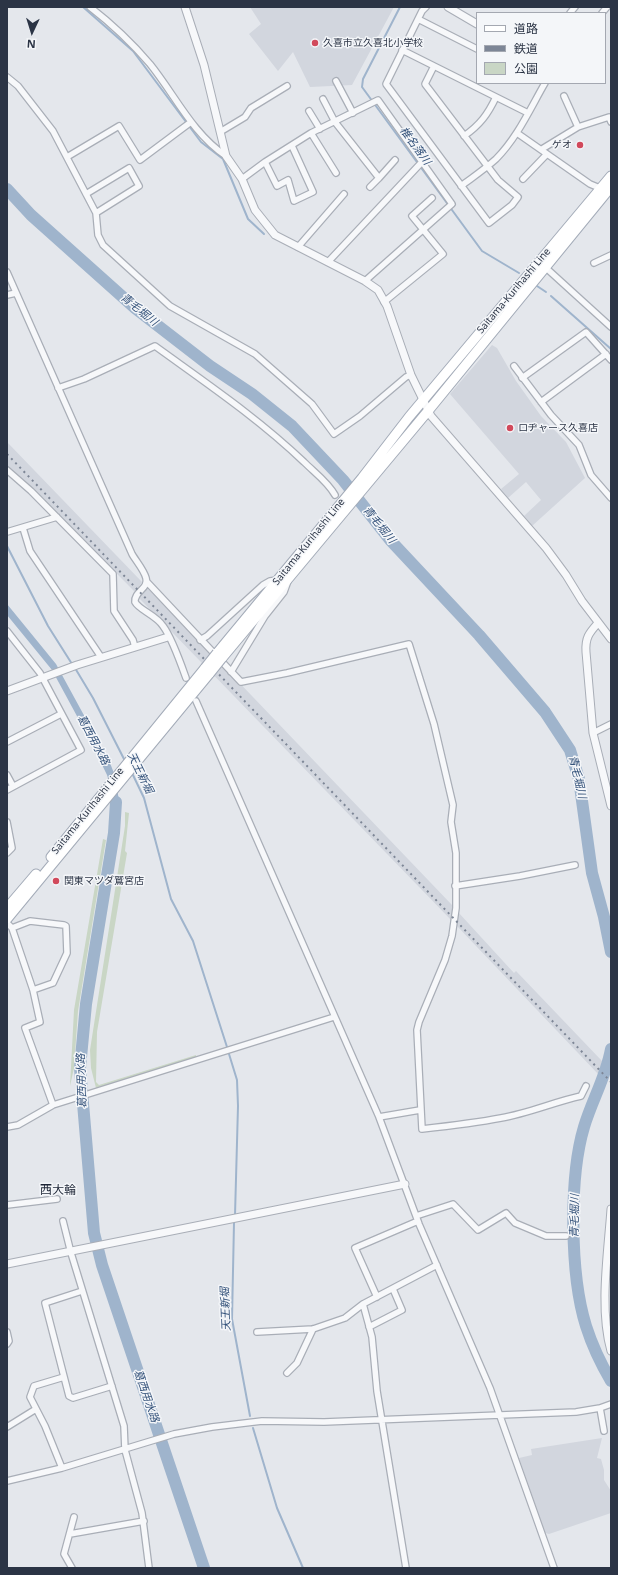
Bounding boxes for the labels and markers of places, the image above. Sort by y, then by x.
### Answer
place label: 久喜市立久喜北小学校 [323,37,423,49]
marker: 久喜市立久喜北小学校 [310,38,320,48]
place label: ゲオ [552,139,572,151]
marker: ゲオ [575,140,585,150]
place label: ロヂャース久喜店 [518,422,598,434]
marker: ロヂャース久喜店 [505,423,515,433]
place label: 関東マツダ鷲宮店 [64,875,144,887]
marker: 関東マツダ鷲宮店 [51,876,61,886]

